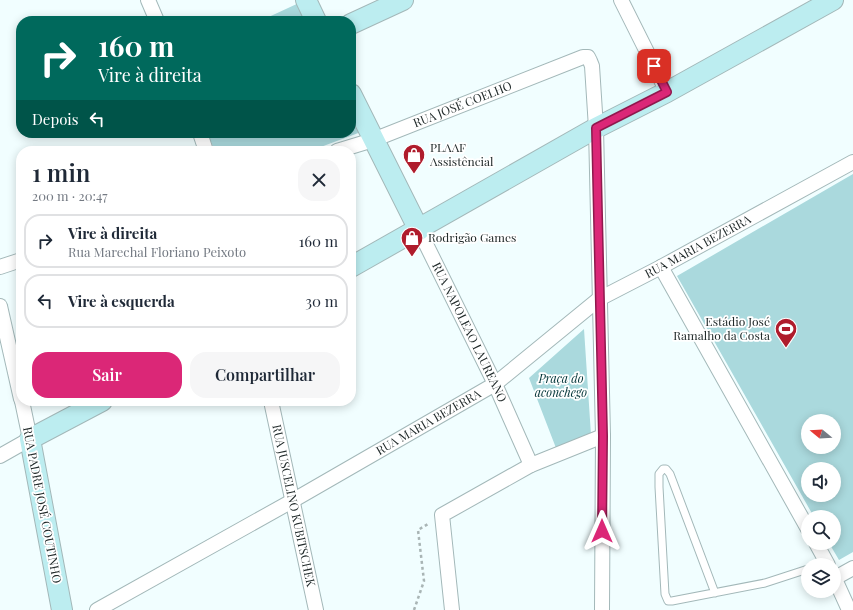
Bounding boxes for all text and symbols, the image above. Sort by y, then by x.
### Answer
text: 160 m [98,27,174,64]
icon: right [32,32,84,84]
pin [637,49,671,83]
icon: arrive [643,55,665,77]
text: Vire à direita [98,63,202,87]
street label: RUA JOSÉ COELHO [410,77,514,130]
icon: left [86,108,108,130]
text: Depois [32,109,78,129]
place label: PLAAF Assistêncial [429,139,494,169]
shop icon: PLAAF Assistêncial [401,142,427,175]
text: 1 min [32,156,90,188]
button: close [298,159,340,201]
text: 200 m · 20:47 [32,187,108,204]
street label: RUA MARIA BEZERRA [642,210,754,281]
text: Vire à direita [68,223,157,243]
shop icon: Rodrigão Games [399,225,425,258]
place label: Rodrigão Games [428,229,516,245]
icon: right [34,230,56,252]
text: 160 m [299,231,338,251]
text: Rua Marechal Floriano Peixoto [68,243,246,260]
street label: RUA NAPOLEAO LAUREANO [429,259,511,405]
icon: left [34,290,56,312]
text: Vire à esquerda [68,291,175,311]
text: 30 m [305,291,338,311]
place label: Estádio José Ramalho da Costa [673,313,770,343]
sports icon: Estádio José Ramalho da Costa [773,316,799,349]
button: Sair [32,352,182,398]
button: Compartilhar [190,352,340,398]
park label: Praça do aconchego [535,370,587,400]
street label: RUA MARIA BEZERRA [373,385,484,458]
north arrow [801,414,841,454]
map controls [801,414,841,598]
street label: RUA JUSCELINO KUBITSCHEK [269,423,320,588]
street label: RUA PADRE JOSÉ COUTINHO [20,425,66,585]
button: sound [801,462,841,502]
position arrow [581,510,623,552]
button: search [801,510,841,550]
button: layers [801,558,841,598]

